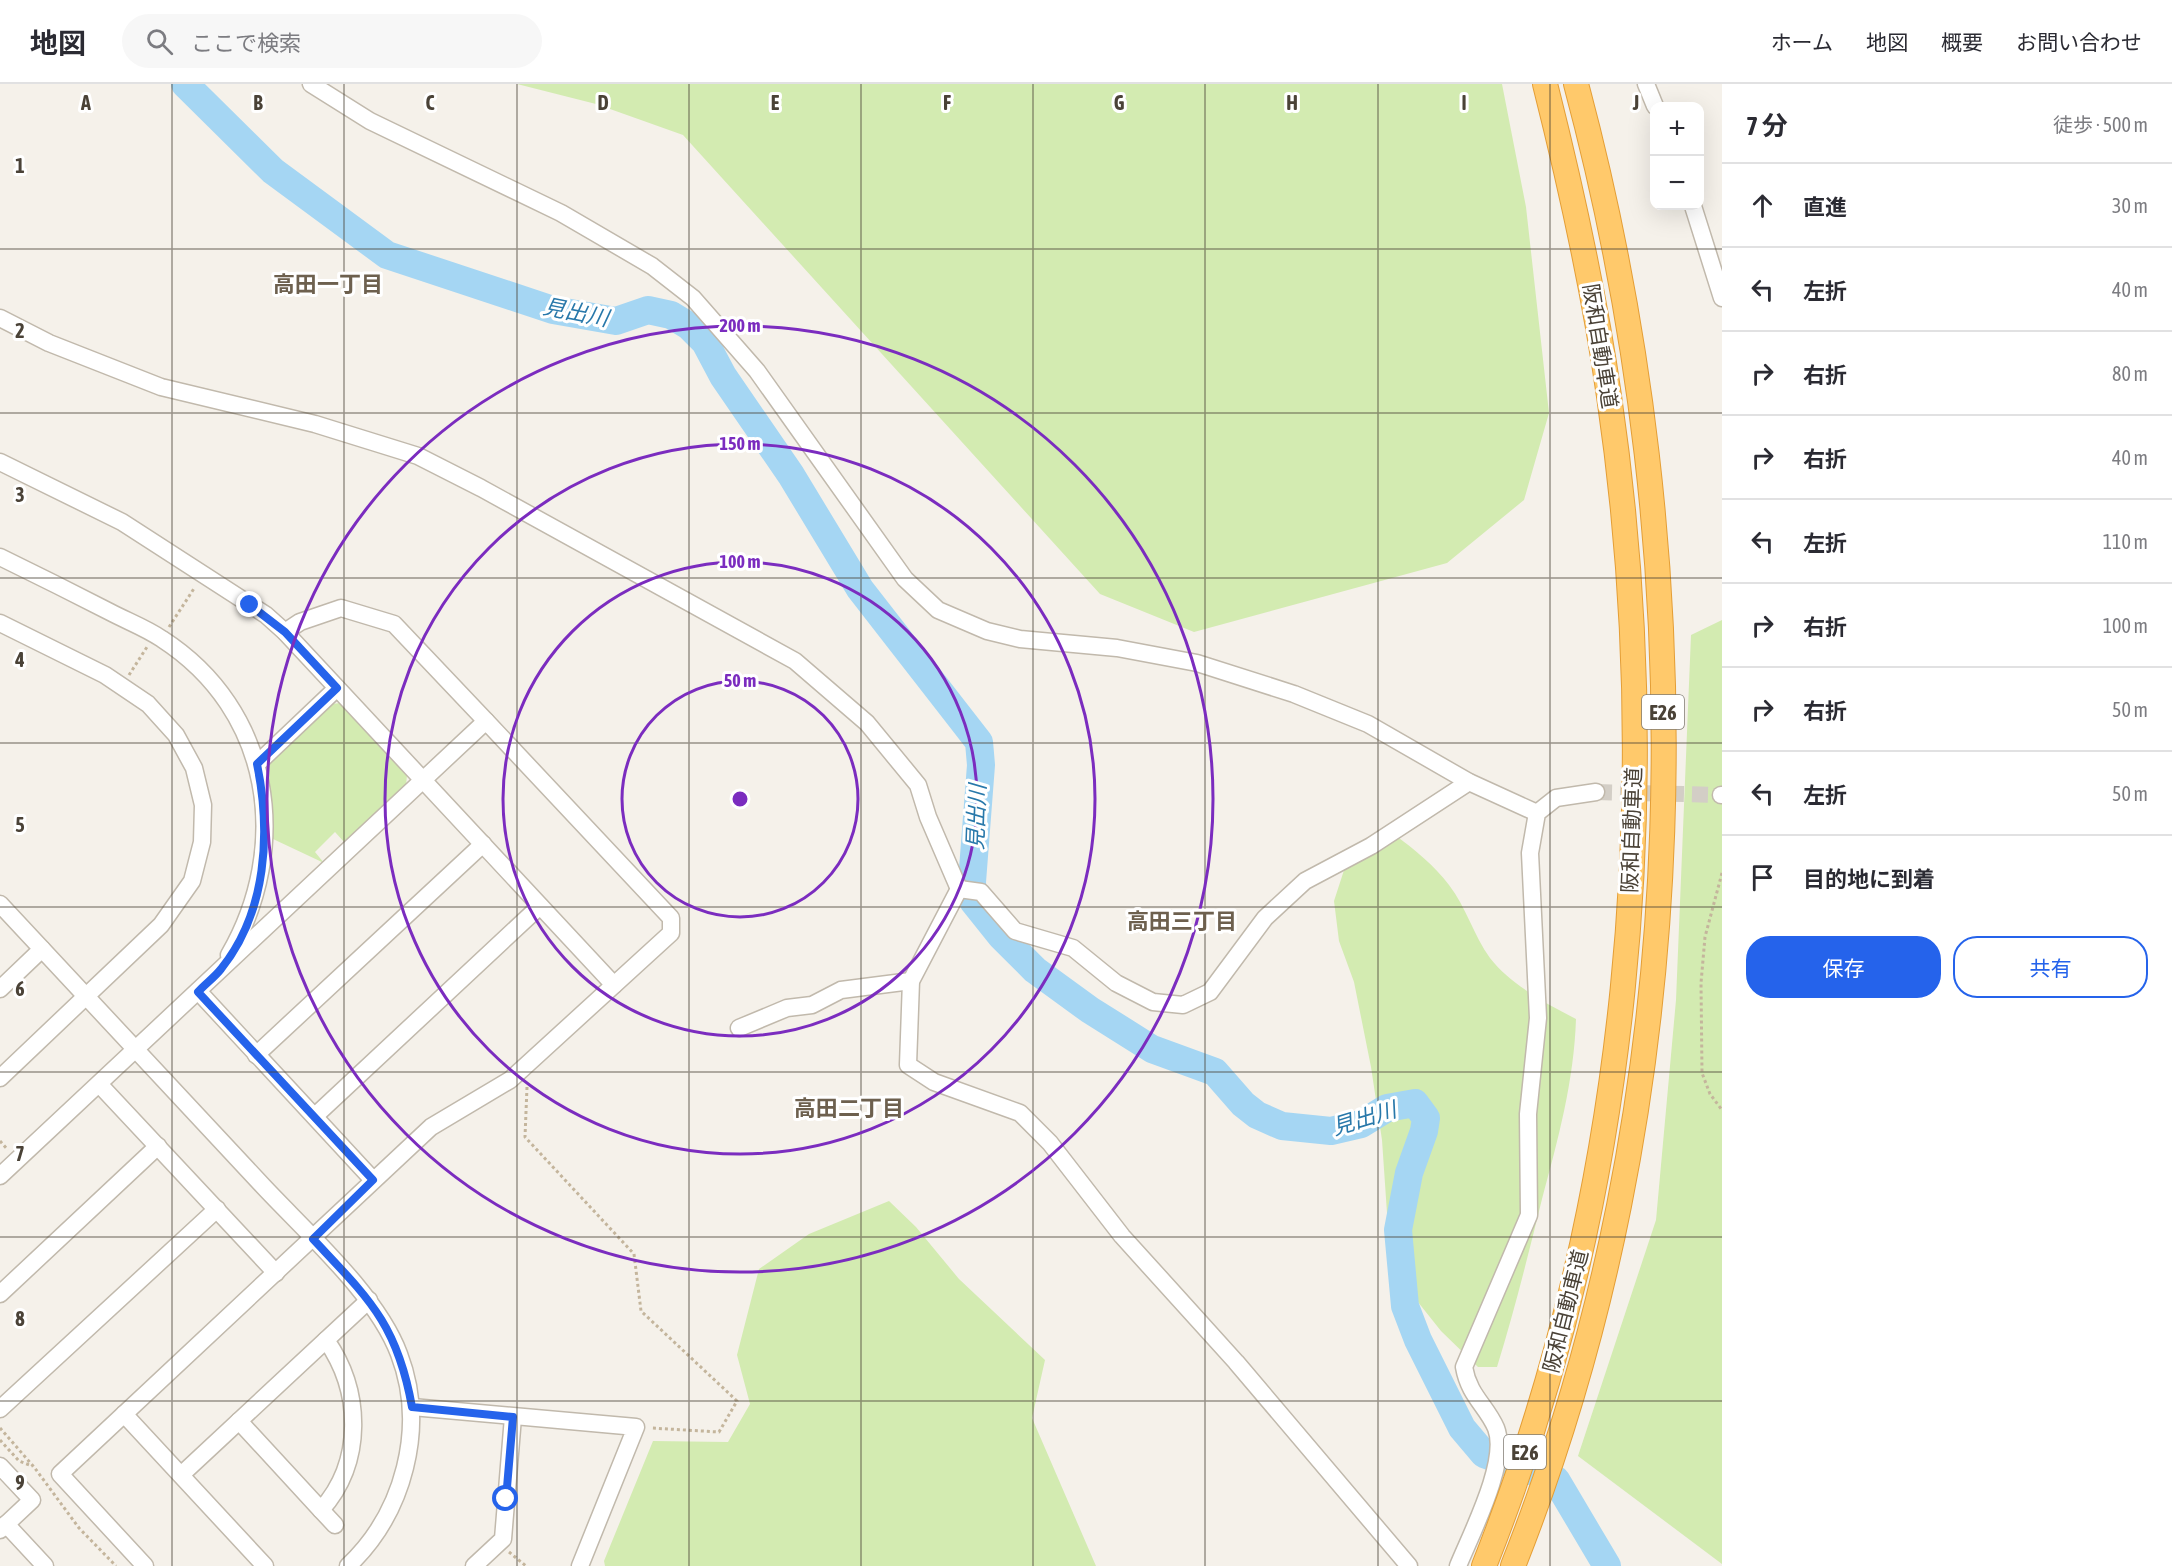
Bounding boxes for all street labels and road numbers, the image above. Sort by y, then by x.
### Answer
street label: 阪和自動車道 [1579,282,1623,410]
road number: E26 [1642,695,1684,729]
street label: 阪和自動車道 [1617,767,1645,893]
street label: 阪和自動車道 [1538,1247,1592,1375]
road number: E26 [1504,1435,1546,1469]

